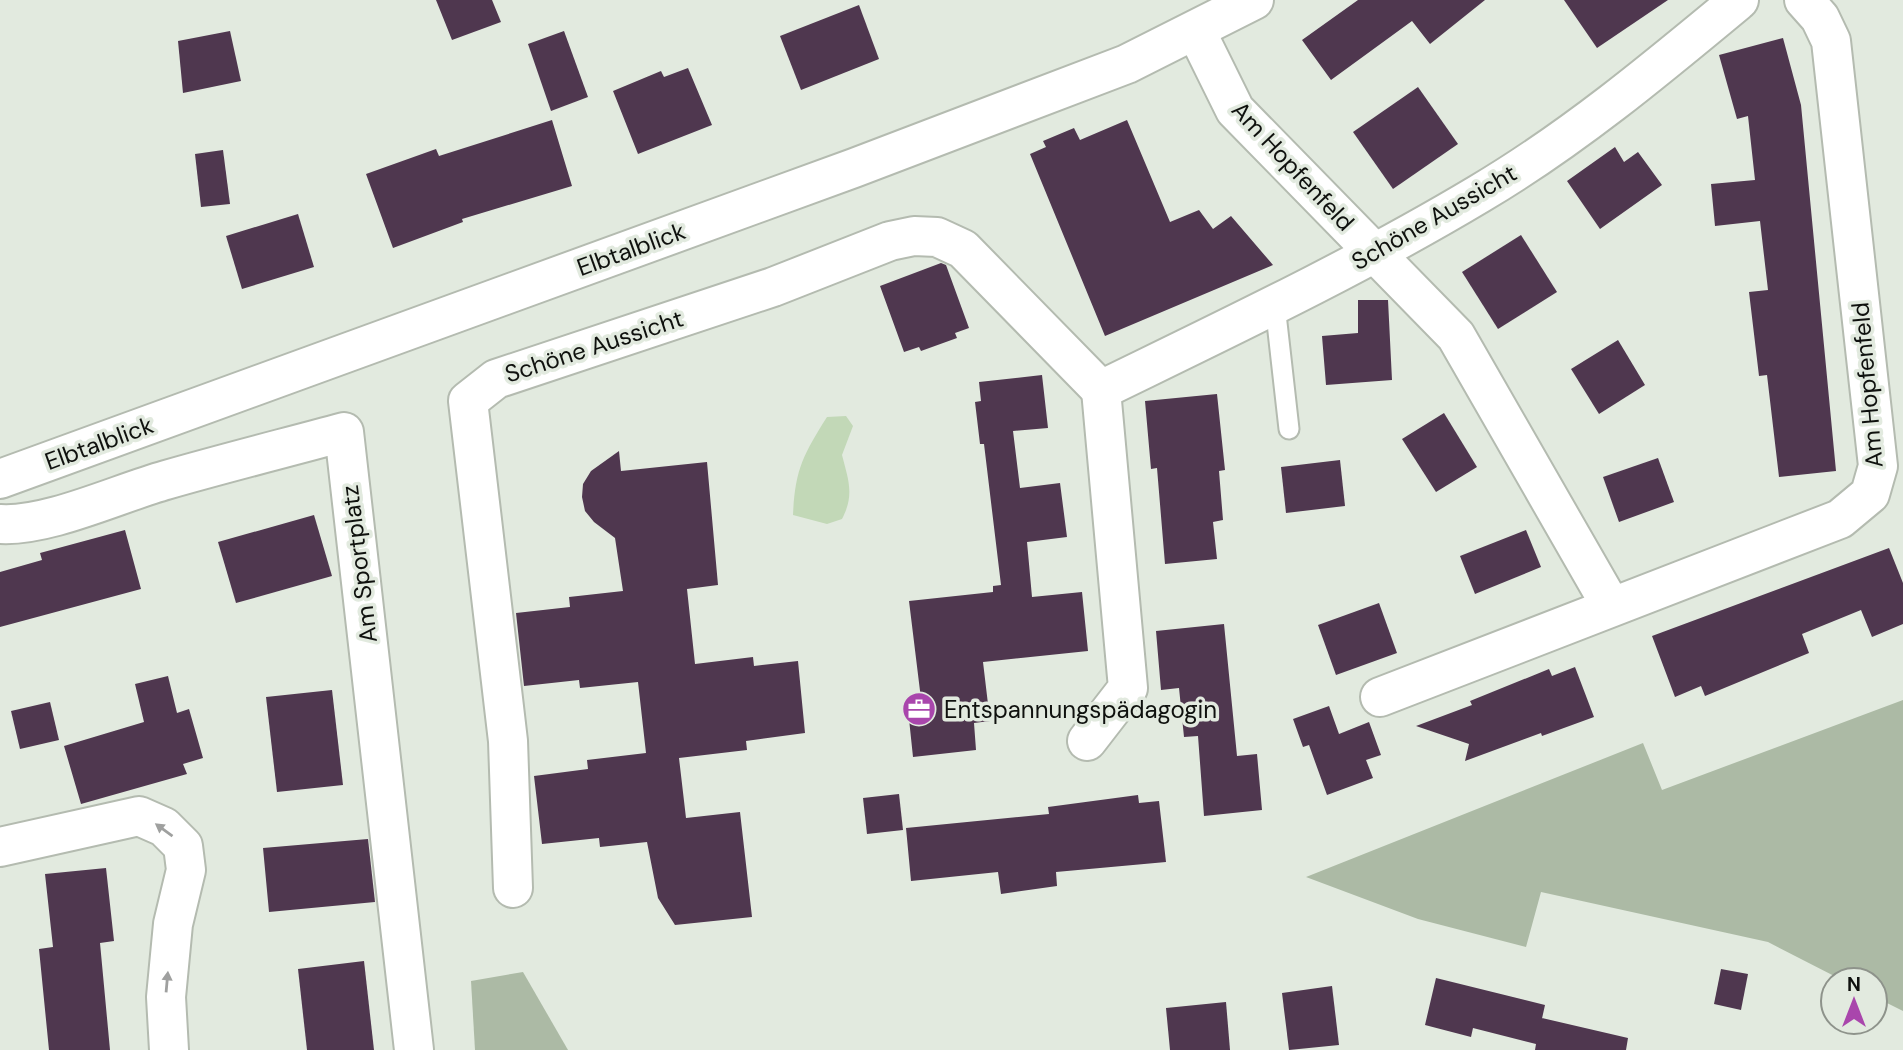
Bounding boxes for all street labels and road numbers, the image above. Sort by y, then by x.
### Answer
street label: Am Hopfenfeld [1225,95,1361,237]
street label: Schöne Aussicht [1346,157,1522,277]
street label: Elbtalblick [572,215,690,283]
street label: Am Hopfenfeld [1844,301,1890,469]
street label: Schöne Aussicht [501,303,687,389]
street label: Elbtalblick [40,409,158,477]
street label: Am Sportplatz [334,483,384,645]

